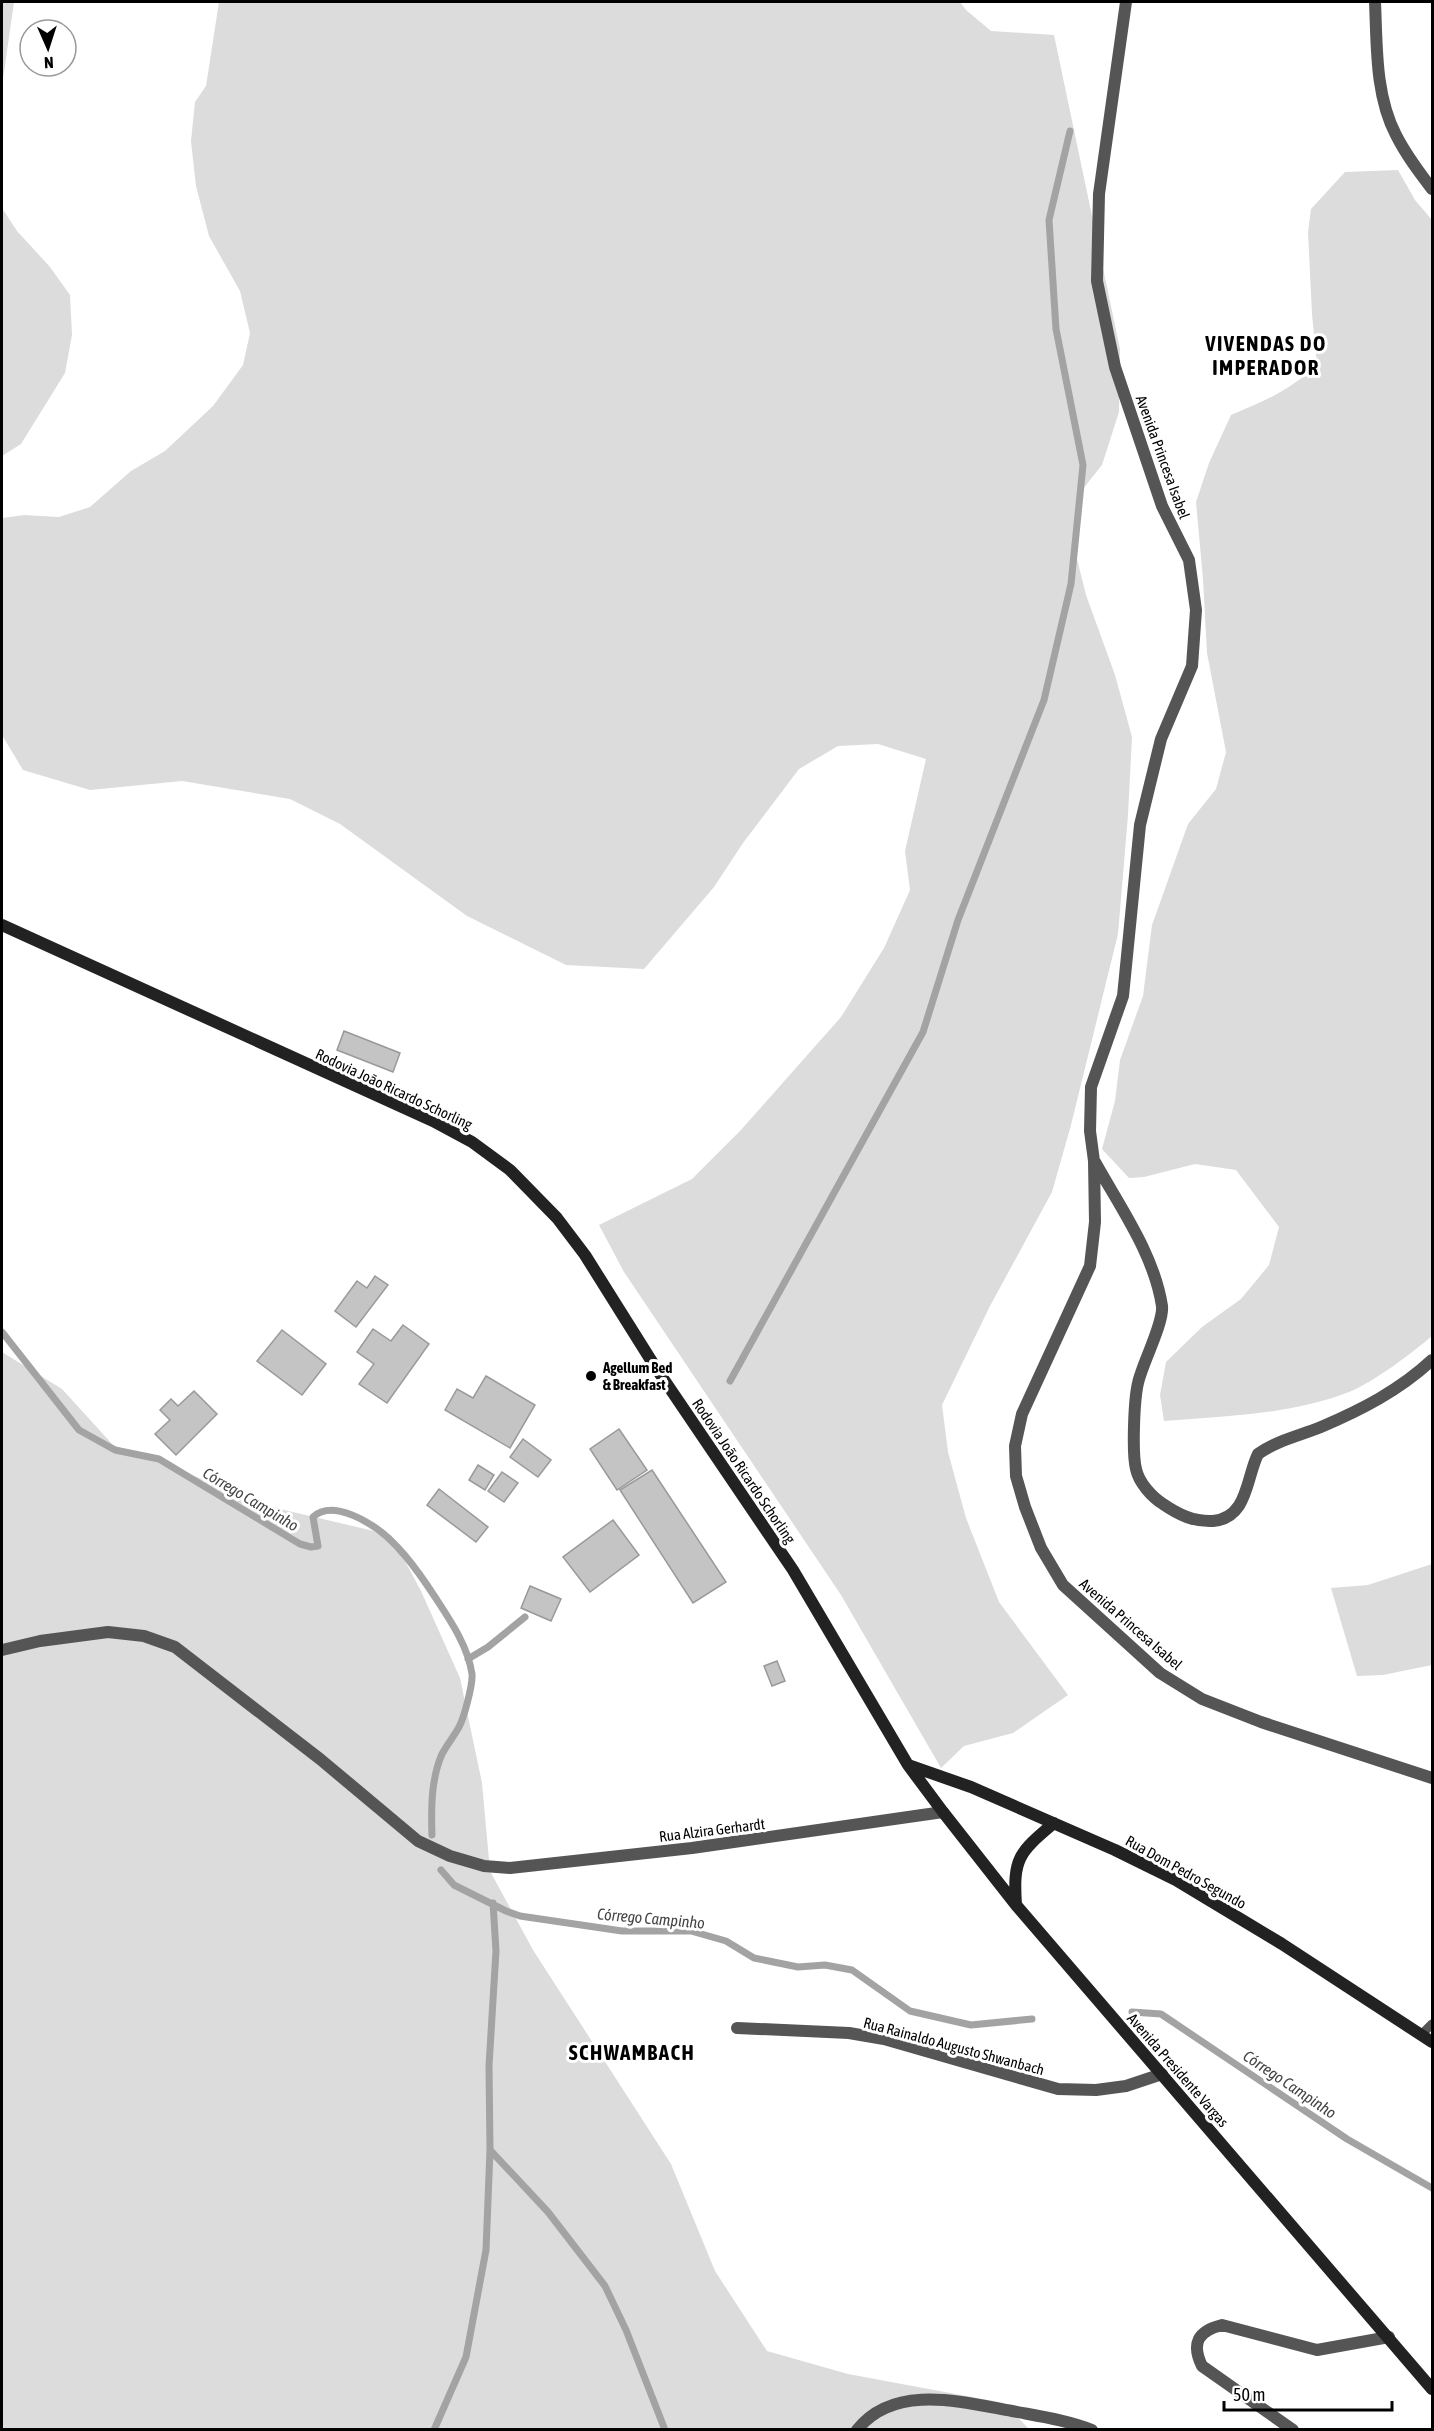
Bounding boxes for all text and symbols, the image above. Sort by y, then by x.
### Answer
north arrow [18,18,78,78]
text: N [44,54,54,72]
district label: VIVENDAS DO IMPERADOR [1204,331,1327,379]
street label: Avenida Princesa Isabel [1133,393,1193,521]
street label: Rodovia João Ricardo Schorling [313,1045,476,1133]
place label: Agellum Bed & Breakfast [602,1359,672,1393]
marker: Agellum Bed & Breakfast [584,1369,598,1383]
street label: Rodovia João Ricardo Schorling [689,1395,799,1547]
water label: Córrego Campinho [200,1463,302,1535]
street label: Avenida Princesa Isabel [1076,1575,1186,1673]
street label: Rua Alzira Gerhardt [658,1815,766,1845]
street label: Rua Dom Pedro Segundo [1123,1832,1249,1912]
water label: Córrego Campinho [596,1904,706,1933]
street label: Avenida Presidente Vargas [1124,2010,1232,2130]
street label: Rua Rainaldo Augusto Shwanbach [862,2014,1046,2078]
district label: SCHWAMBACH [569,2040,695,2064]
water label: Córrego Campinho [1240,2046,1340,2122]
scale bar [1224,2374,1392,2412]
text: 50 m [1233,2384,1265,2405]

